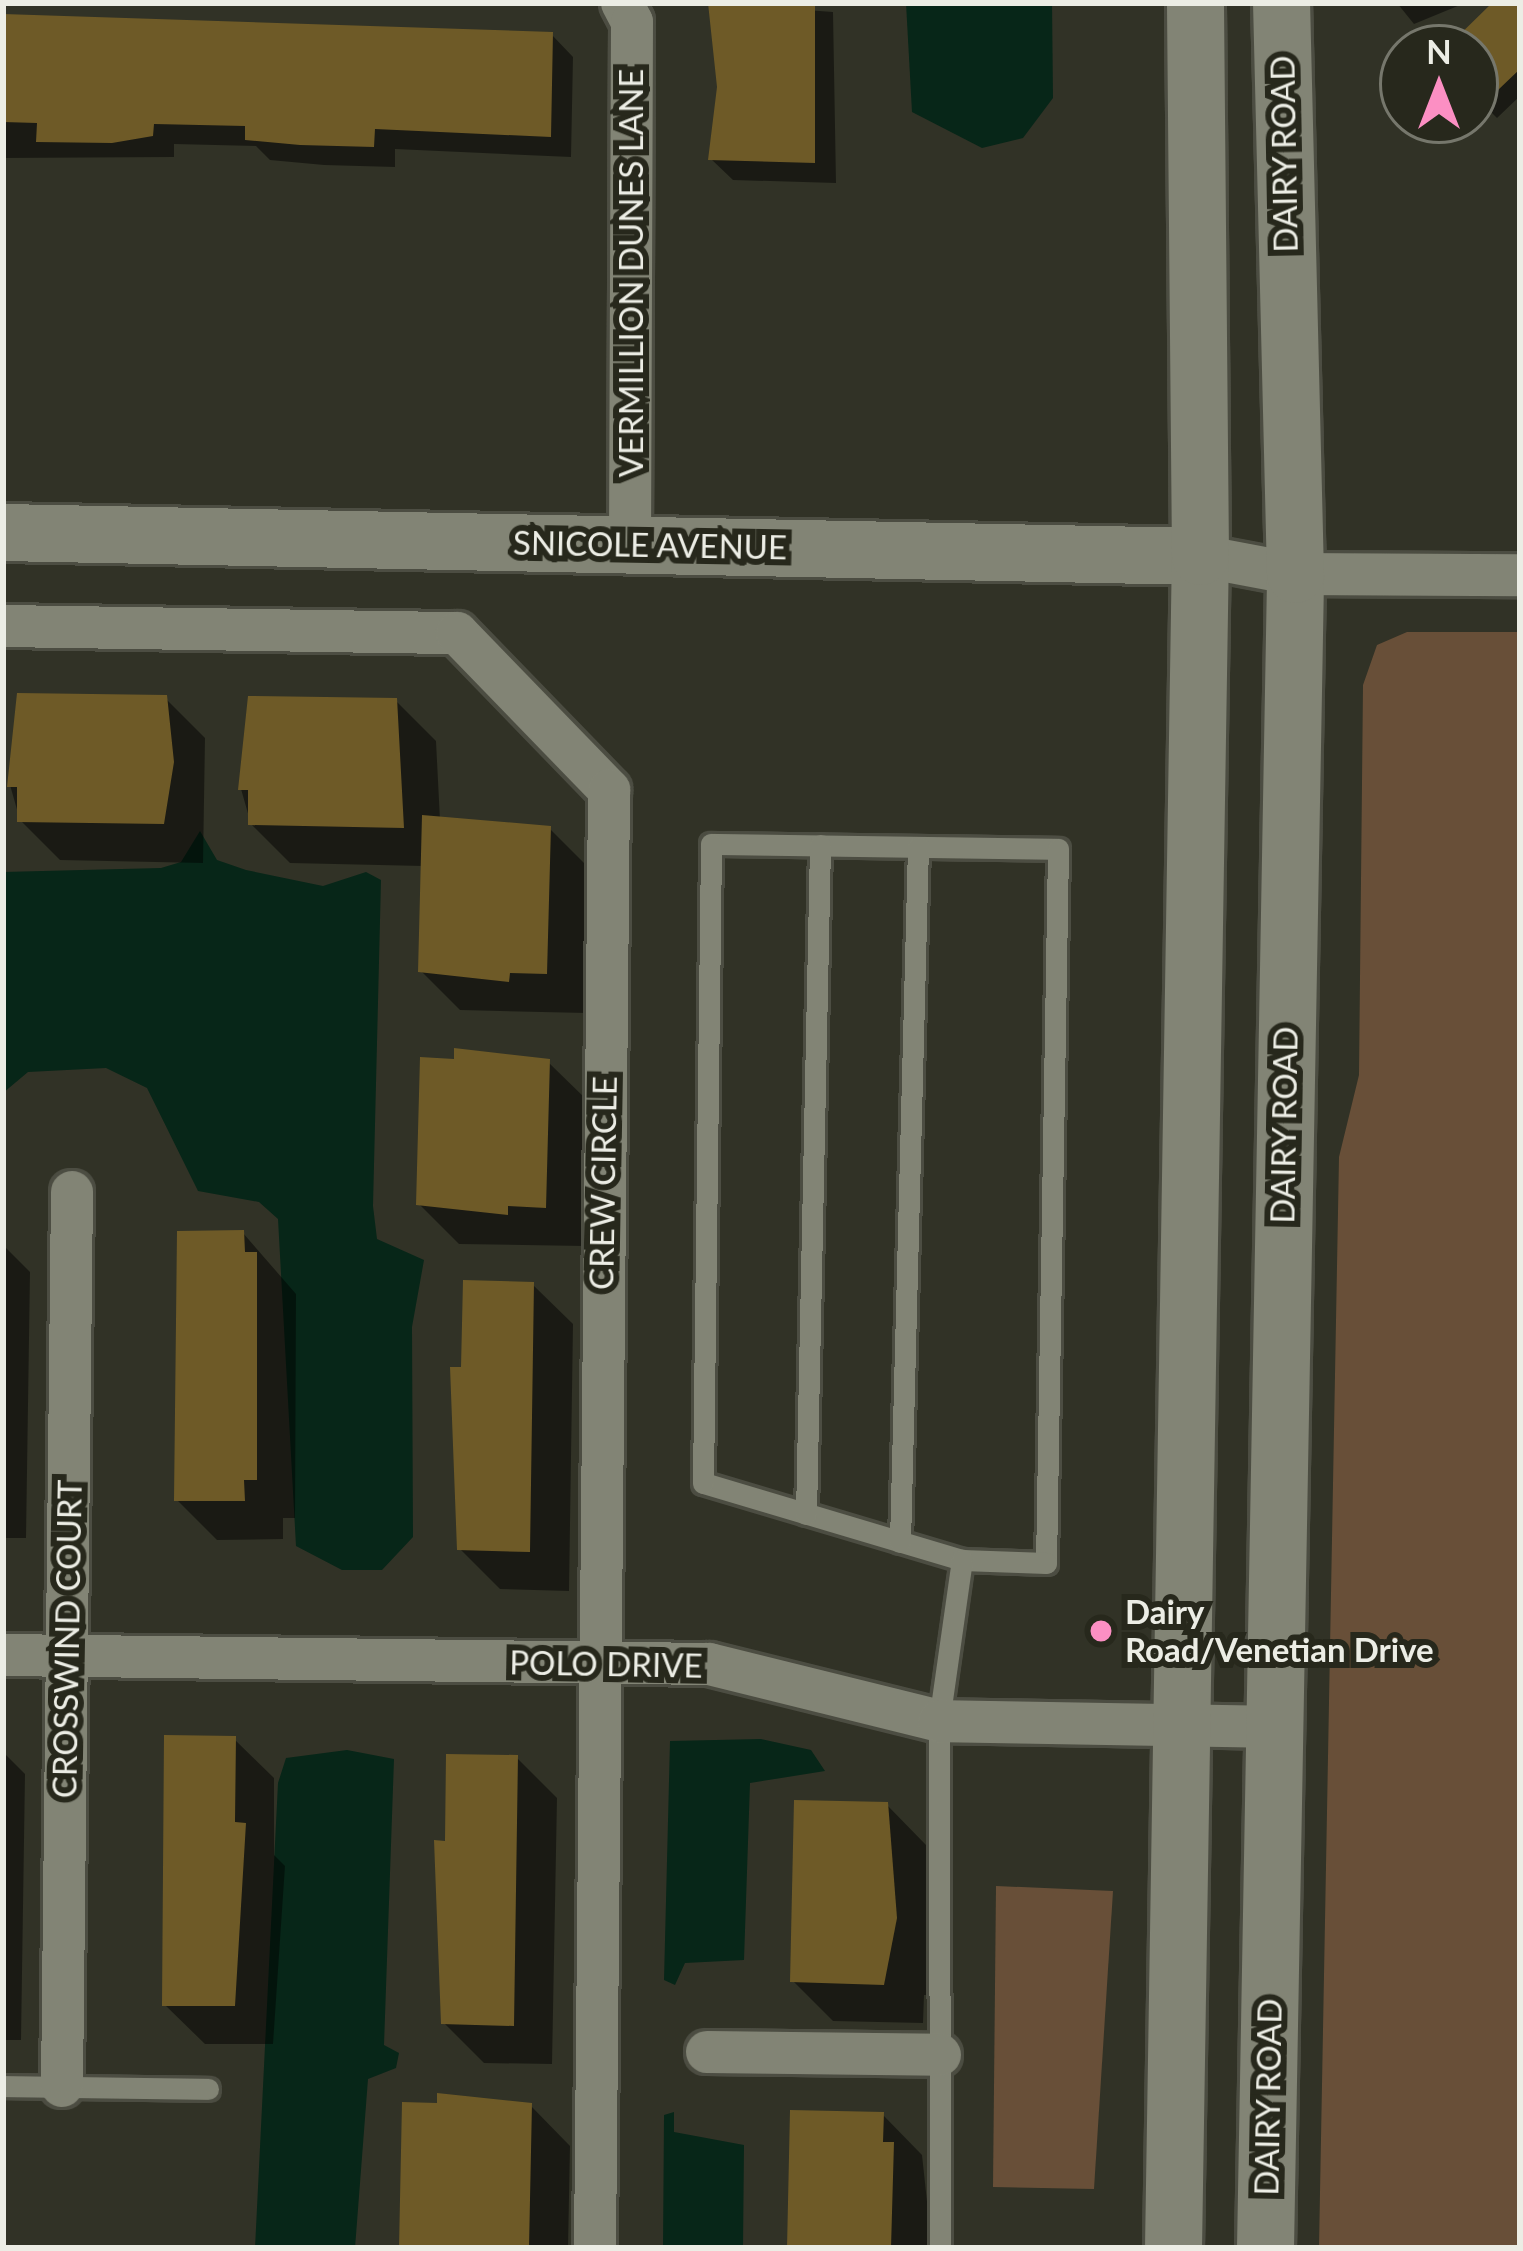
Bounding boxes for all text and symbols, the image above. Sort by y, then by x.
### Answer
north arrow [1379,24,1499,144]
text: N [1426,31,1452,71]
street label: DAIRY ROAD [1262,54,1306,254]
street label: VERMILLION DUNES LANE [611,69,651,477]
street label: SNICOLE AVENUE [512,523,788,567]
street label: DAIRY ROAD [1262,1025,1306,1225]
street label: CREW CIRCLE [581,1076,625,1290]
street label: CROSSWIND COURT [44,1479,90,1799]
place label: Dairy Road/Venetian Drive [1125,1592,1434,1670]
marker: Dairy Road/Venetian Drive [1088,1618,1114,1644]
street label: POLO DRIVE [509,1643,703,1685]
street label: DAIRY ROAD [1246,1997,1290,2197]

